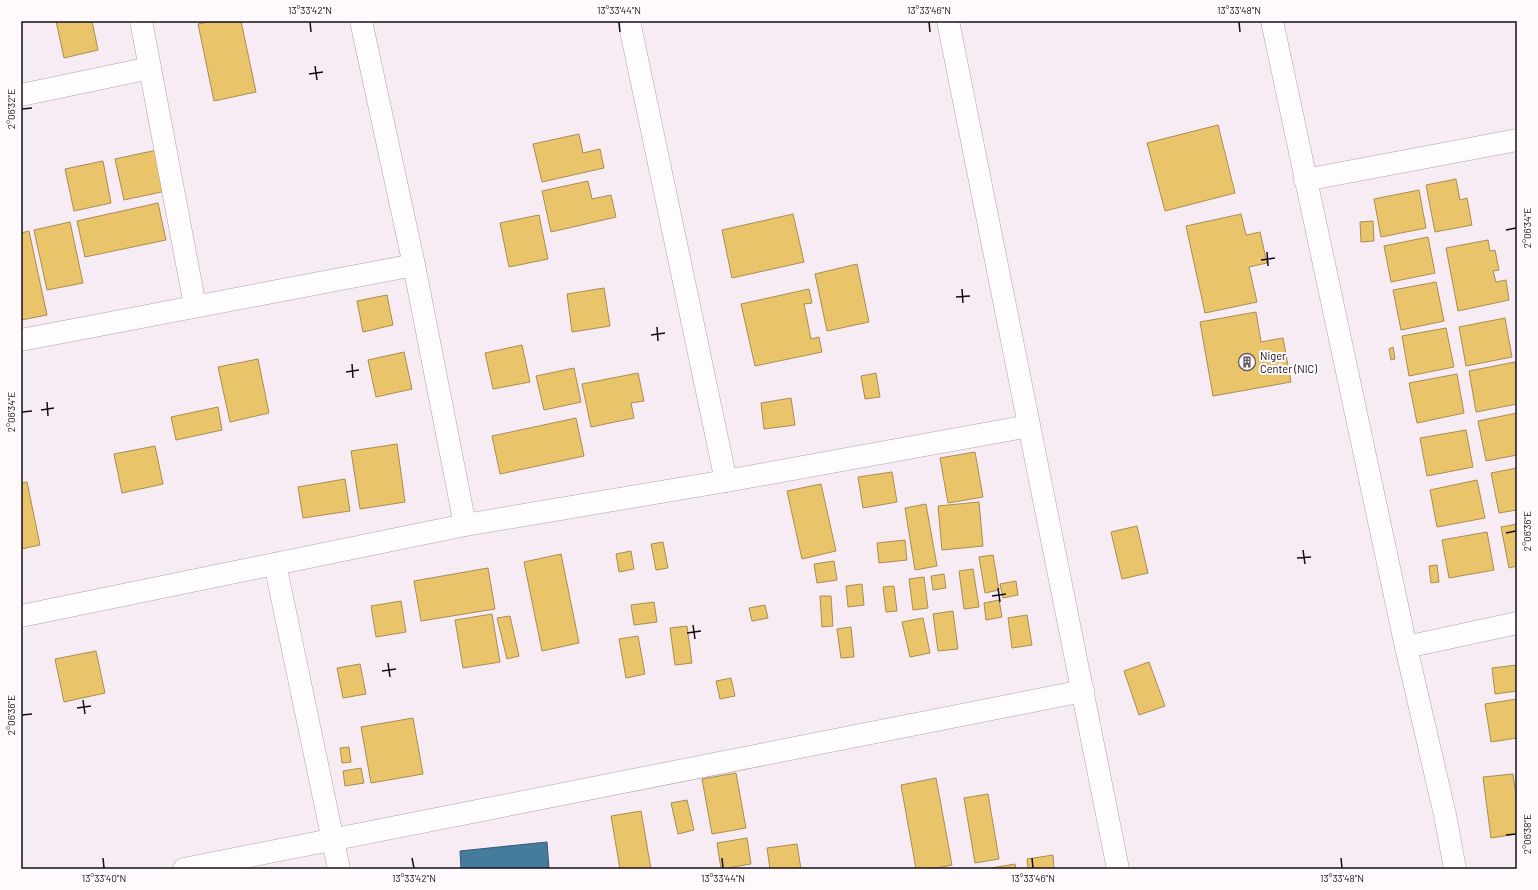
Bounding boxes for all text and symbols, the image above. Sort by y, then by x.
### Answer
text: 13°33'42"N [288,4,332,16]
text: 13°33'44"N [597,4,641,16]
text: 13°33'46"N [907,4,951,16]
text: 13°33'48"N [1217,4,1261,16]
text: 2°06'32"E [5,89,17,129]
text: 2°06'34"E [1521,208,1533,248]
place label: Niger Center (NIC) [1260,349,1317,375]
building icon: Niger Center (NIC) [1237,352,1257,372]
text: 2°06'34"E [5,392,17,432]
text: 2°06'36"E [1521,511,1533,551]
text: 2°06'36"E [5,695,17,735]
text: 2°06'38"E [1521,814,1533,854]
text: 13°33'40"N [82,872,126,884]
text: 13°33'42"N [392,872,436,884]
text: 13°33'44"N [701,872,745,884]
text: 13°33'46"N [1011,872,1055,884]
text: 13°33'48"N [1320,872,1364,884]

